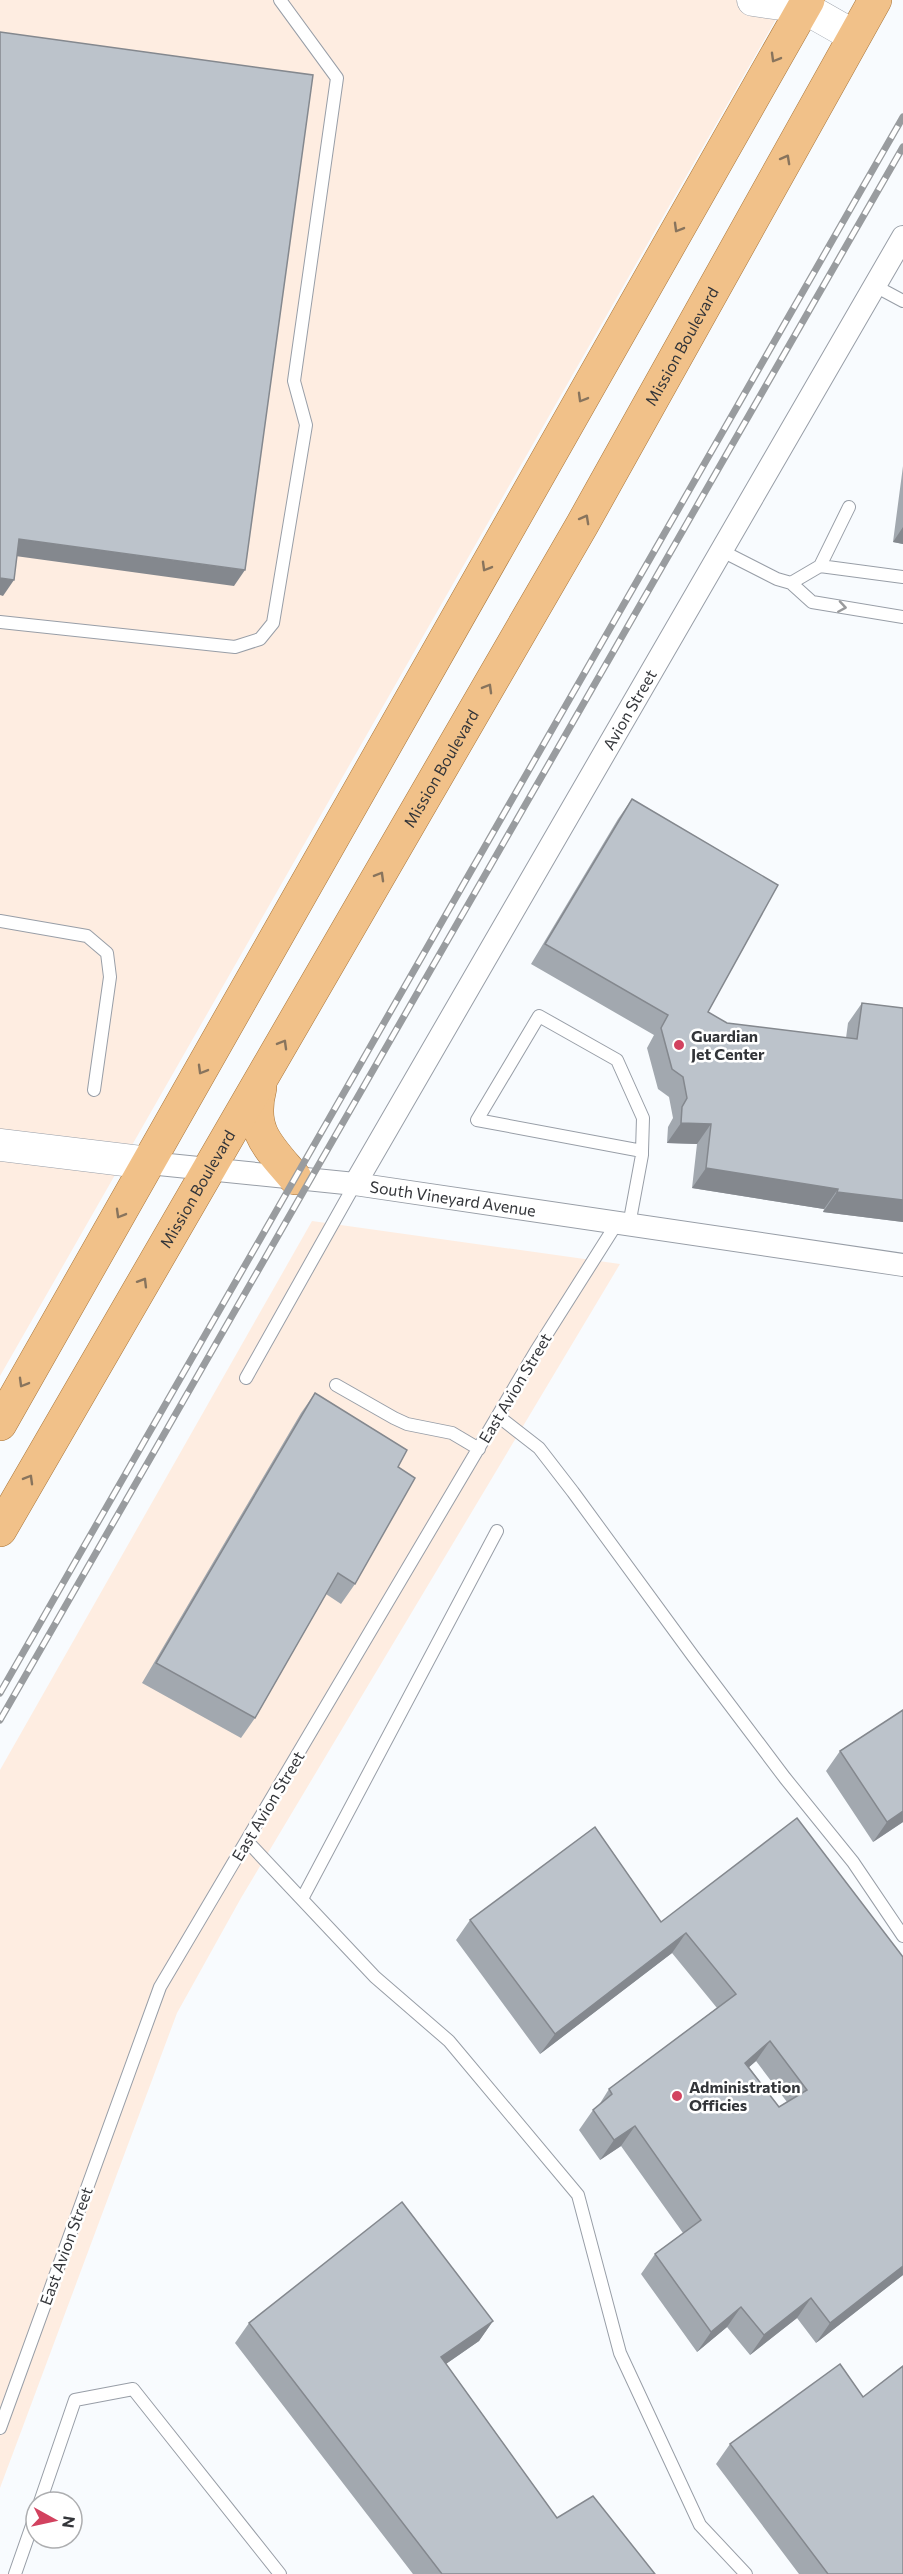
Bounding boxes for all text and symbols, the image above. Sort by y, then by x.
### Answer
one-way arrow [770,52,782,62]
one-way arrow [779,155,790,165]
one-way arrow [674,222,686,232]
street label: Mission Boulevard [641,283,722,409]
one-way arrow [578,392,590,402]
one-way arrow [578,515,589,525]
one-way arrow [482,561,493,571]
one-way arrow [837,600,847,613]
street label: Avion Street [598,665,660,753]
one-way arrow [481,684,492,694]
street label: Mission Boulevard [399,706,482,830]
one-way arrow [373,871,384,882]
place label: Guardian Jet Center [691,1026,765,1063]
marker: Guardian Jet Center [672,1038,686,1052]
one-way arrow [276,1040,287,1051]
one-way arrow [197,1064,209,1074]
street label: Mission Boulevard [155,1127,239,1251]
street label: South Vineyard Avenue [369,1176,537,1220]
one-way arrow [115,1208,127,1218]
one-way arrow [136,1278,147,1288]
street label: East Avion Street [474,1329,555,1446]
one-way arrow [19,1377,30,1387]
one-way arrow [22,1475,33,1485]
street label: East Avion Street [227,1747,308,1864]
place label: Administration Officies [689,2077,801,2114]
marker: Administration Officies [670,2089,684,2103]
street label: East Avion Street [35,2184,96,2308]
north arrow [24,2490,84,2550]
text: N [59,2515,80,2529]

